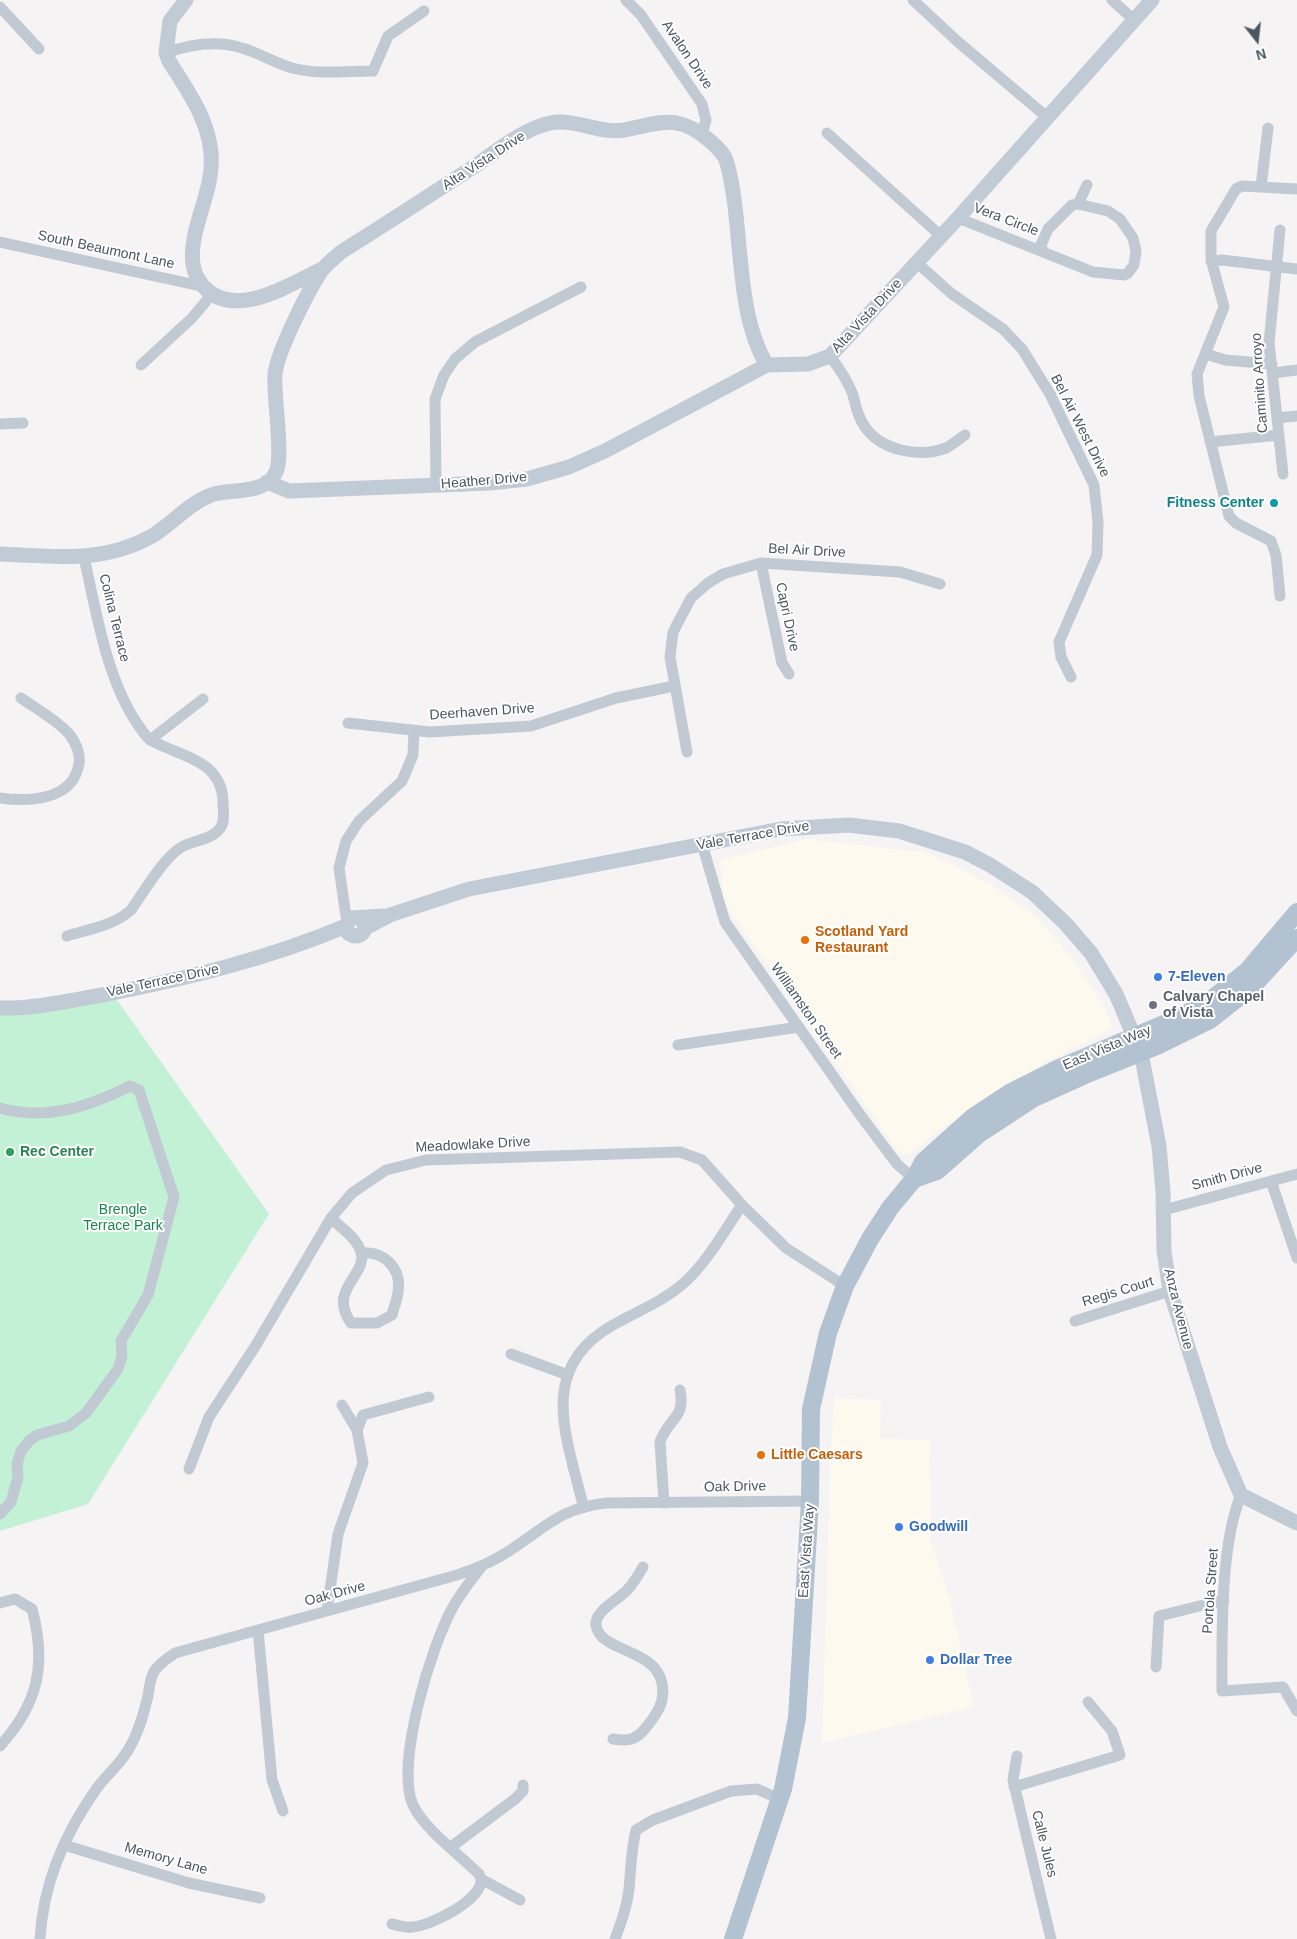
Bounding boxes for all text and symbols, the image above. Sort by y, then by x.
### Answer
north arrow [1232,15,1282,65]
street label: Avalon Drive [658,18,716,92]
text: N [1254,45,1268,64]
street label: Alta Vista Drive [439,128,529,194]
street label: Vera Circle [971,200,1041,240]
street label: South Beaumont Lane [36,227,176,273]
street label: Alta Vista Drive [828,275,906,357]
street label: Caminito Arroyo [1248,332,1272,434]
street label: Bel Air West Drive [1047,372,1113,480]
street label: Heather Drive [440,469,528,493]
place label: Fitness Center [1167,495,1264,511]
marker: Fitness Center [1268,497,1280,509]
street label: Bel Air Drive [768,541,846,561]
street label: Colina Terrace [95,572,133,664]
street label: Capri Drive [772,581,802,653]
street label: Deerhaven Drive [429,700,535,724]
street label: Vale Terrace Drive [695,818,811,854]
place label: Scotland Yard Restaurant [815,924,908,956]
marker: Scotland Yard Restaurant [799,934,811,946]
street label: Williamston Street [767,960,845,1062]
street label: Vale Terrace Drive [105,961,221,1001]
place label: 7-Eleven [1168,969,1226,985]
marker: 7-Eleven [1152,971,1164,983]
place label: Calvary Chapel of Vista [1163,989,1264,1022]
marker: Calvary Chapel of Vista [1147,999,1159,1011]
street label: East Vista Way [1060,1022,1154,1074]
street label: Meadowlake Drive [415,1134,531,1156]
place label: Rec Center [20,1144,94,1160]
marker: Rec Center [4,1146,16,1158]
street label: Smith Drive [1190,1160,1264,1194]
park label: Brengle Terrace Park [83,1202,163,1234]
street label: Anza Avenue [1160,1267,1196,1351]
street label: Regis Court [1080,1273,1156,1311]
place label: Little Caesars [771,1447,863,1463]
marker: Little Caesars [755,1449,767,1461]
street label: Oak Drive [704,1478,766,1496]
street label: East Vista Way [795,1503,819,1599]
place label: Goodwill [909,1519,968,1535]
marker: Goodwill [893,1521,905,1533]
street label: Portola Street [1200,1548,1222,1634]
street label: Oak Drive [303,1578,367,1610]
place label: Dollar Tree [940,1652,1012,1668]
marker: Dollar Tree [924,1654,936,1666]
street label: Calle Jules [1028,1809,1060,1879]
street label: Memory Lane [123,1839,209,1879]

